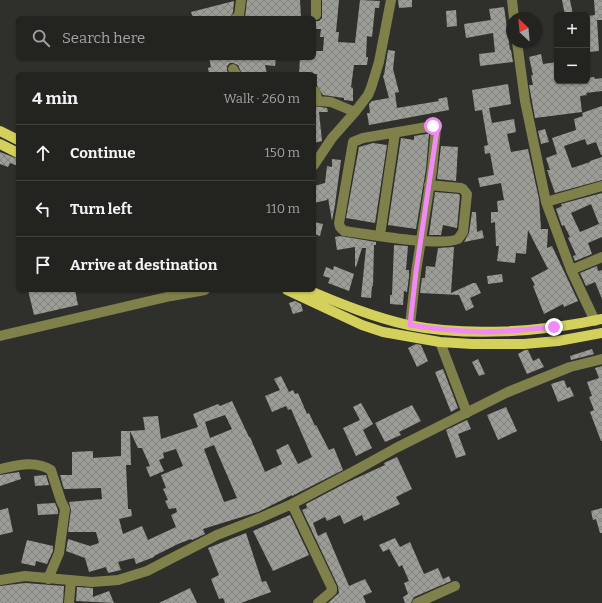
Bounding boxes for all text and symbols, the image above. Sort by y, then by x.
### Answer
north arrow [506,12,542,48]
map controls [554,12,590,84]
button: + [554,12,590,48]
search box [16,16,316,60]
icon: search [30,27,52,49]
text: Search here [62,29,145,47]
button: − [554,48,590,84]
text: 4 min [32,88,78,109]
text: Walk · 260 m [224,91,300,106]
route start [424,117,442,135]
icon: ahead [32,142,54,164]
text: Continue [70,144,136,162]
text: 150 m [264,145,300,160]
icon: left [32,198,54,220]
text: Turn left [70,200,132,218]
text: 110 m [266,201,300,216]
icon: arrive [32,254,54,276]
text: Arrive at destination [70,256,217,274]
route end [545,318,563,336]

